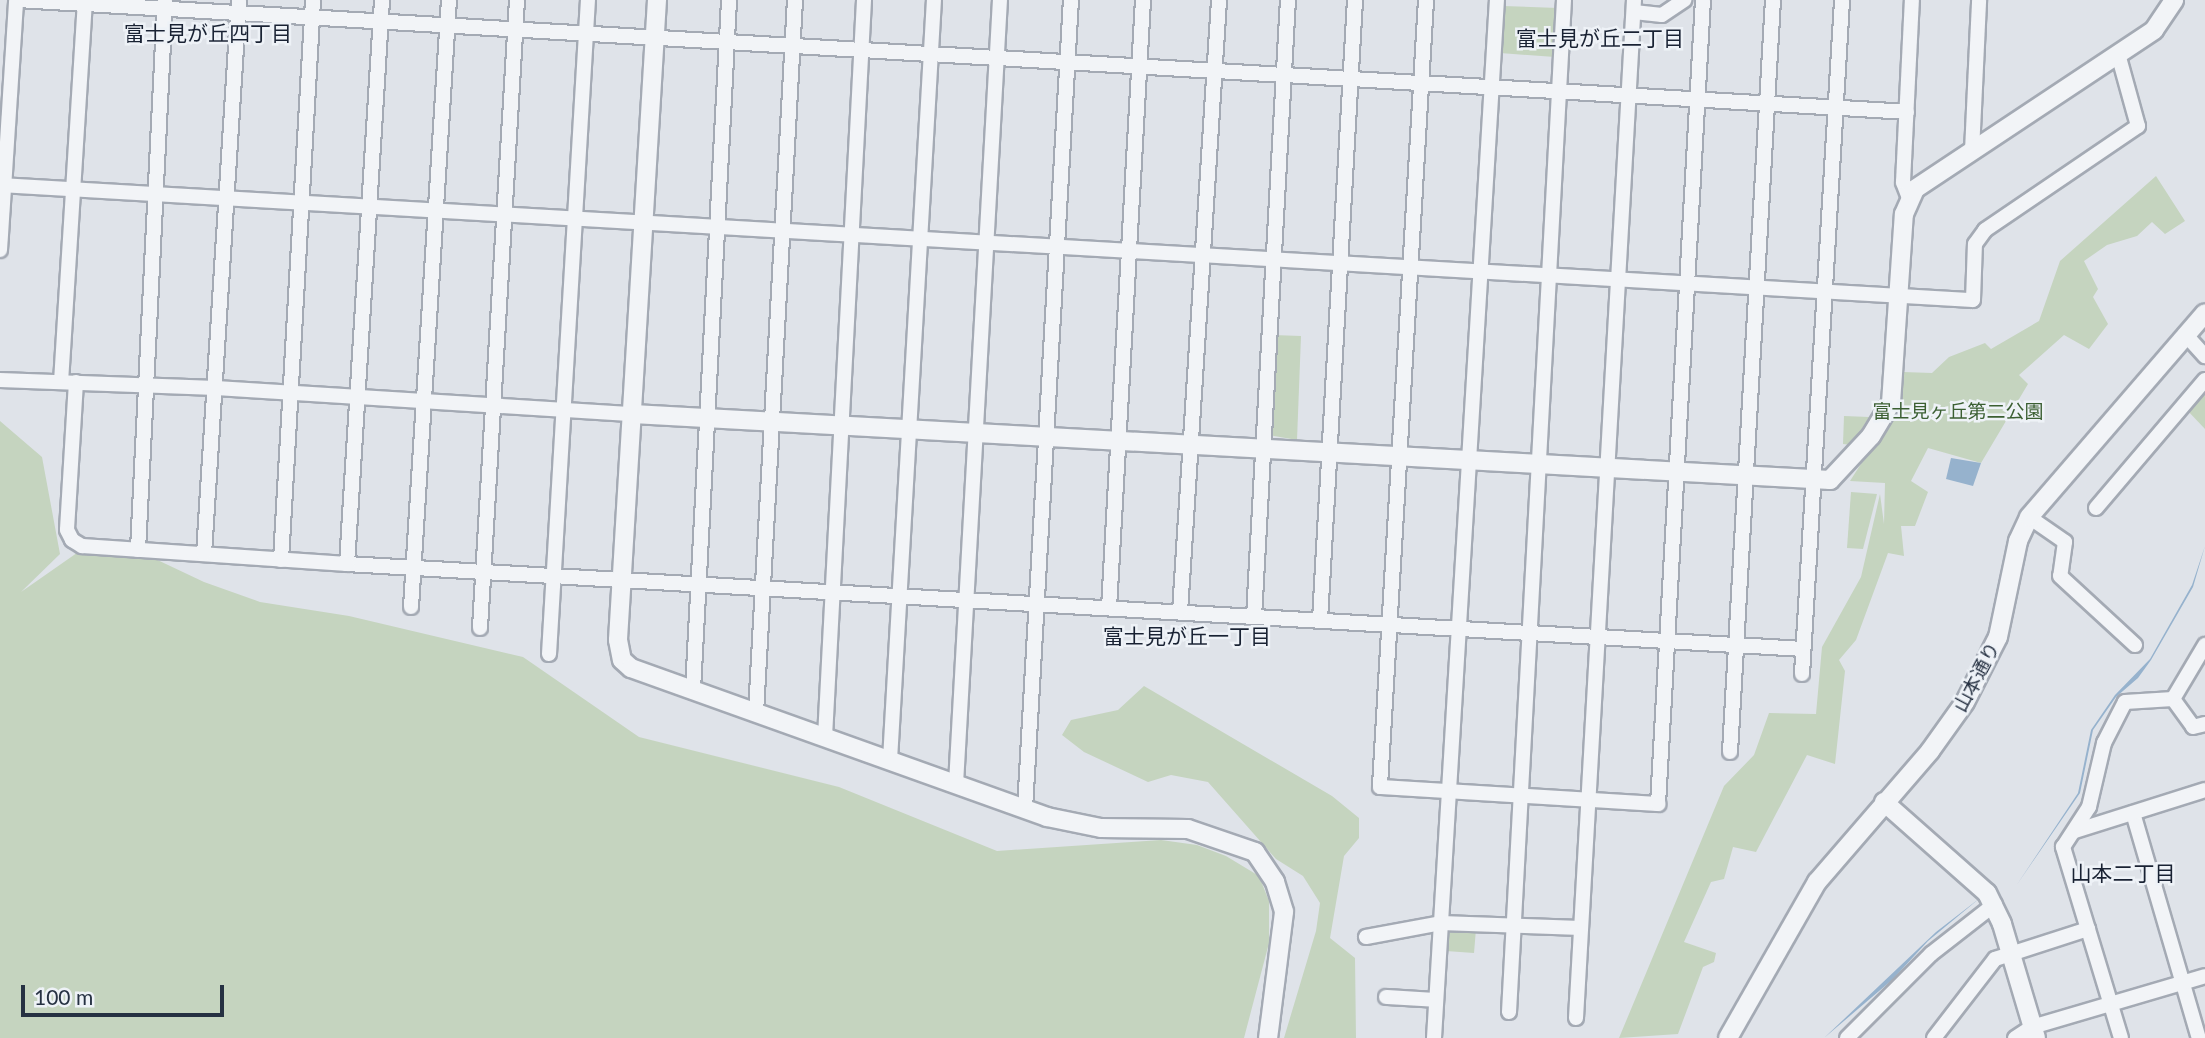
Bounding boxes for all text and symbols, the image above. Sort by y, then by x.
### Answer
district label: 富士見が丘四丁目 [124,20,292,46]
district label: 富士見が丘二丁目 [1516,25,1684,51]
park label: 富士見ヶ丘第二公園 [1873,400,2043,422]
district label: 富士見が丘一丁目 [1103,623,1271,649]
street label: 山本通り [1948,638,2004,716]
district label: 山本二丁目 [2071,860,2175,886]
scale bar [24,972,228,1016]
text: 100 m [34,984,93,1009]

